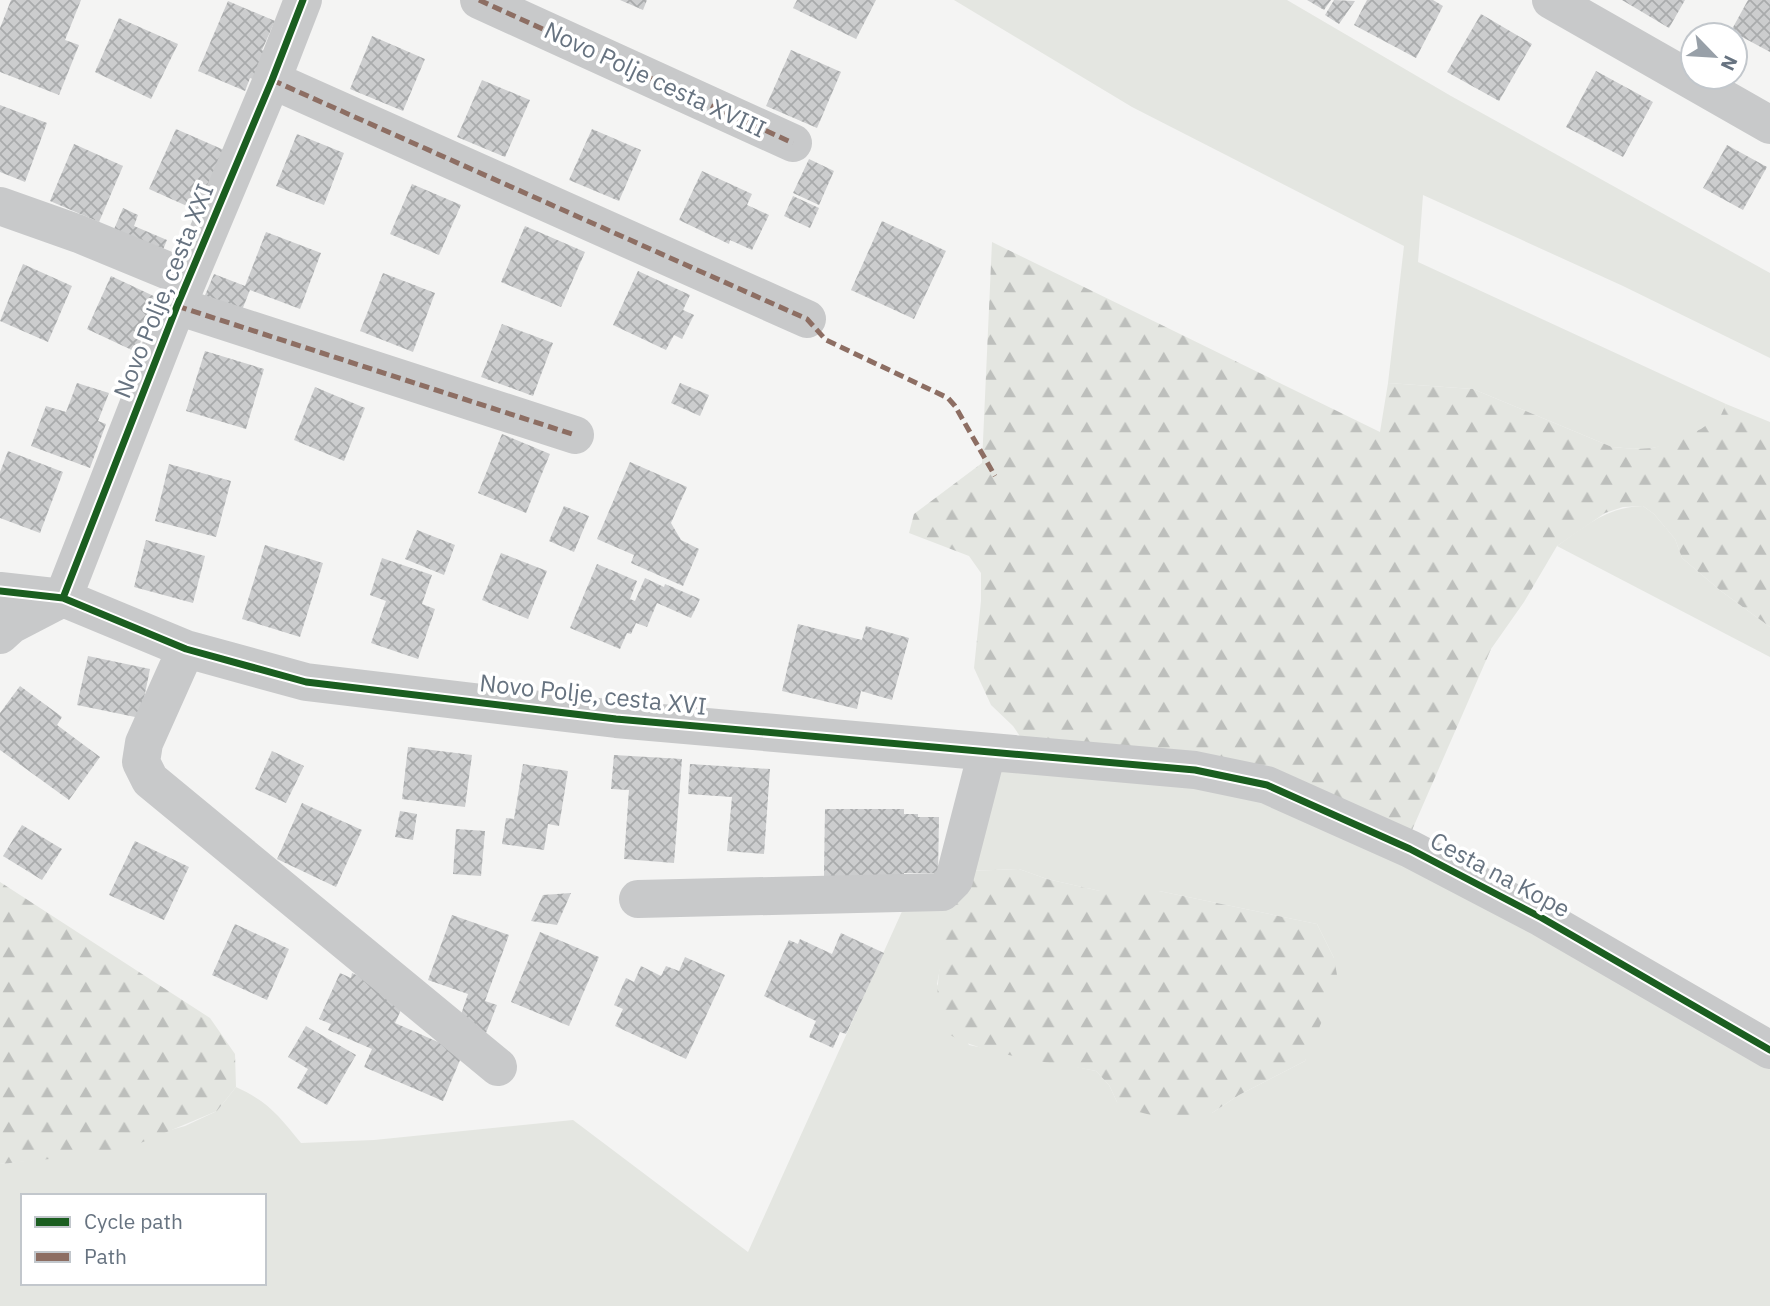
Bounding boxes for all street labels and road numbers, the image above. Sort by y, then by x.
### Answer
street label: Novo Polje cesta XVIII [539,14,772,145]
street label: Novo Polje, cesta XXI [105,179,221,403]
street label: Novo Polje, cesta XVI [478,666,708,722]
street label: Cesta na Kope [1425,824,1576,924]

